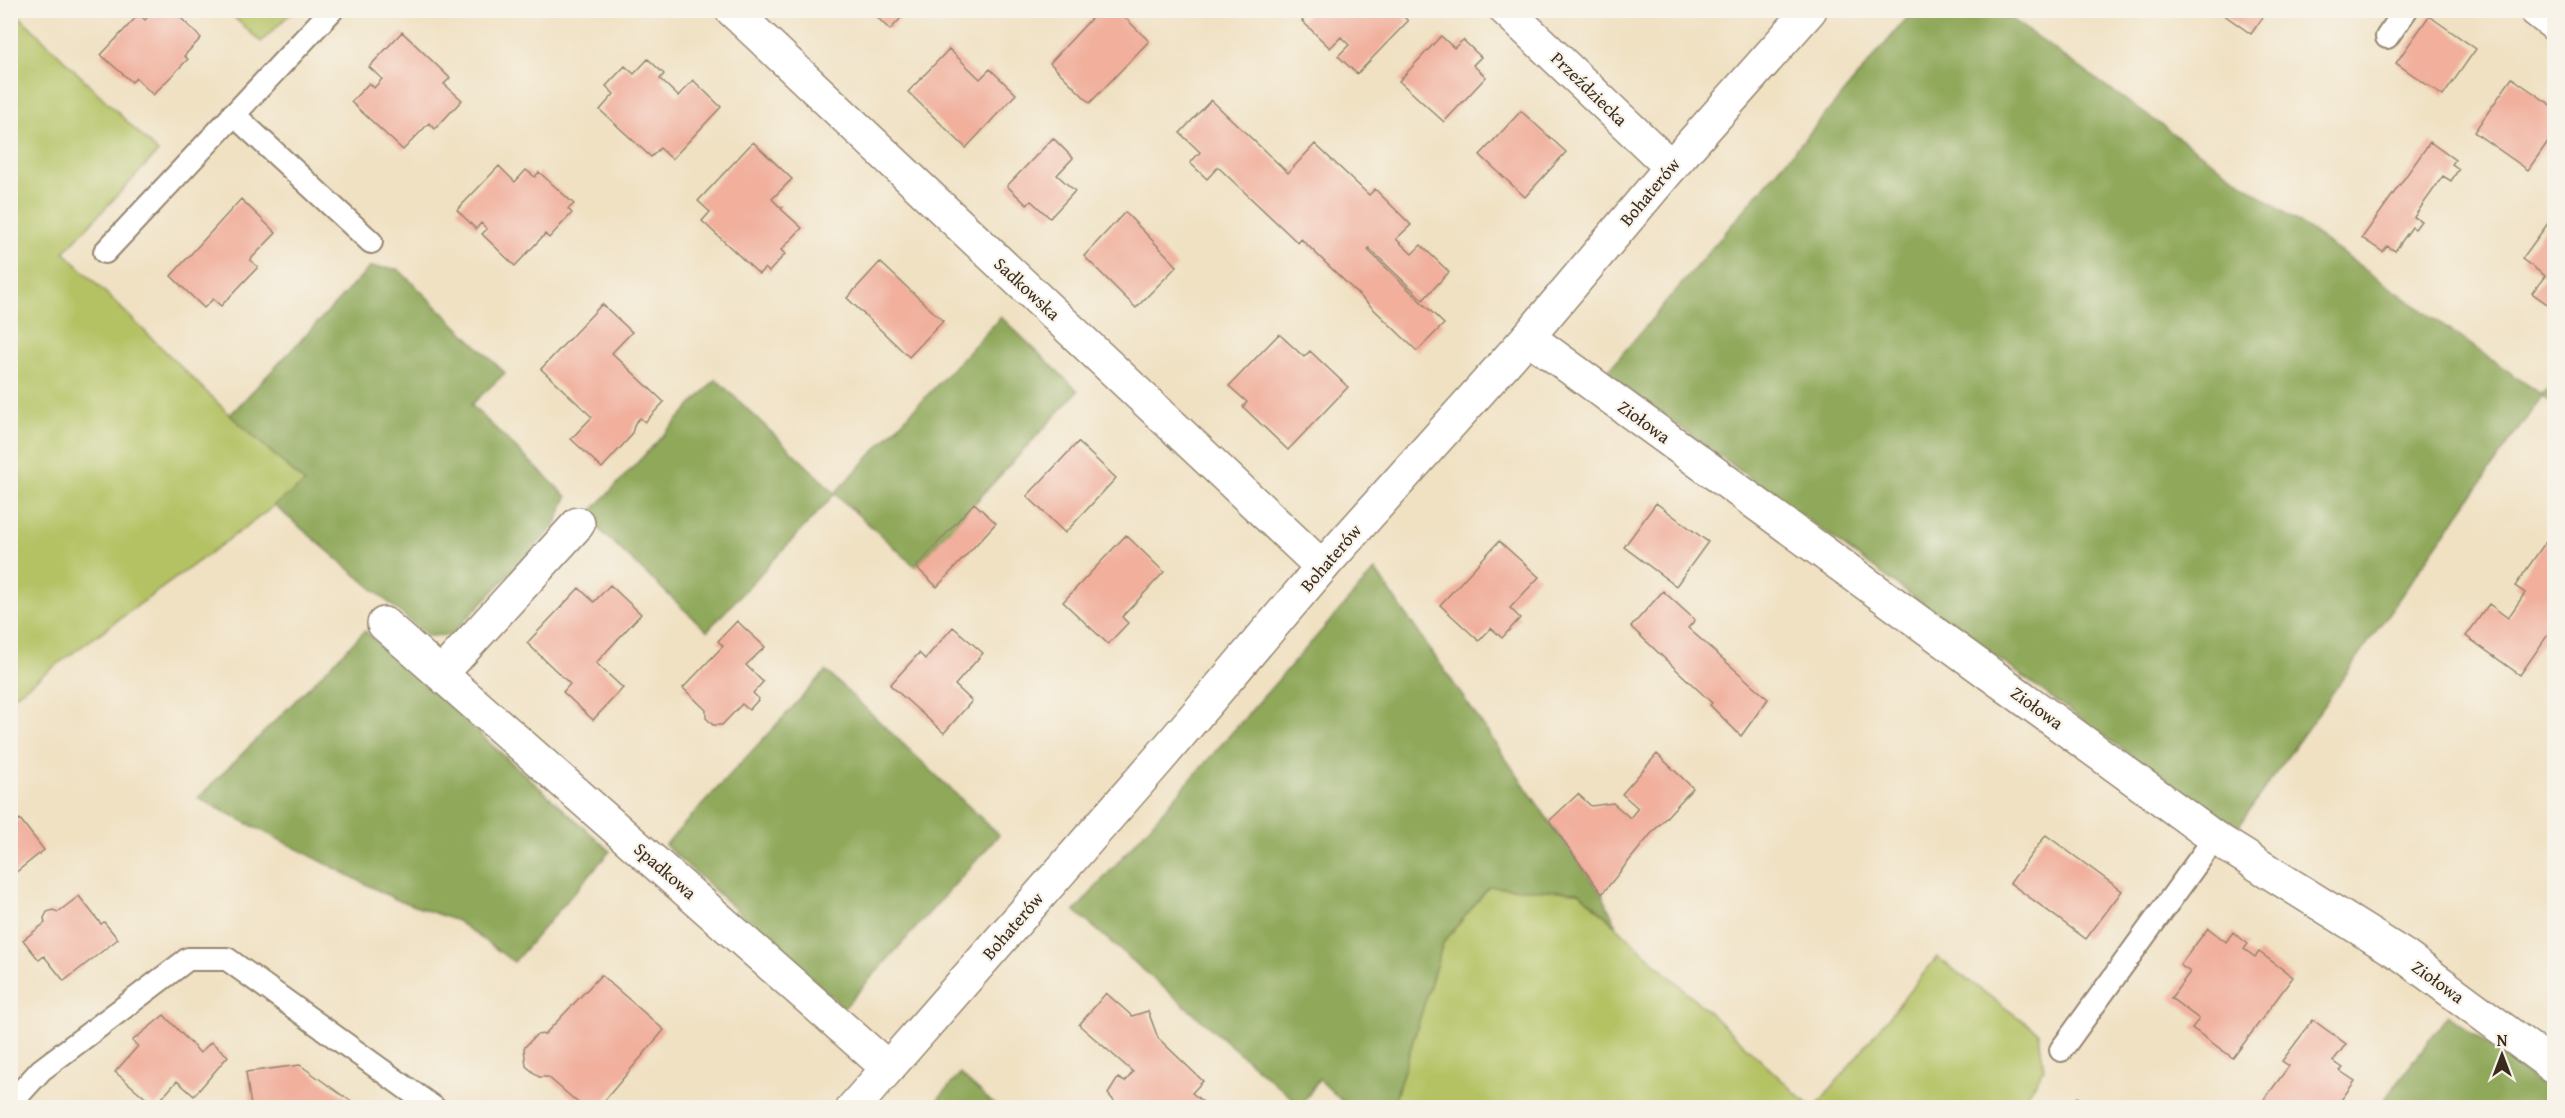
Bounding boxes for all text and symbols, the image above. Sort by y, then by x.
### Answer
street label: Przeździecka [1545,45,1634,133]
street label: Bohaterów [1613,151,1687,232]
street label: Sadkowska [988,251,1067,327]
street label: Ziołowa [1612,393,1676,450]
street label: Bohaterów [1293,518,1368,598]
street label: Ziołowa [2005,679,2069,736]
street label: Spadkowa [628,836,703,906]
street label: Bohaterów [975,886,1050,966]
street label: Ziołowa [2406,953,2470,1010]
north arrow [2472,1025,2532,1085]
text: N [2497,1028,2508,1052]

